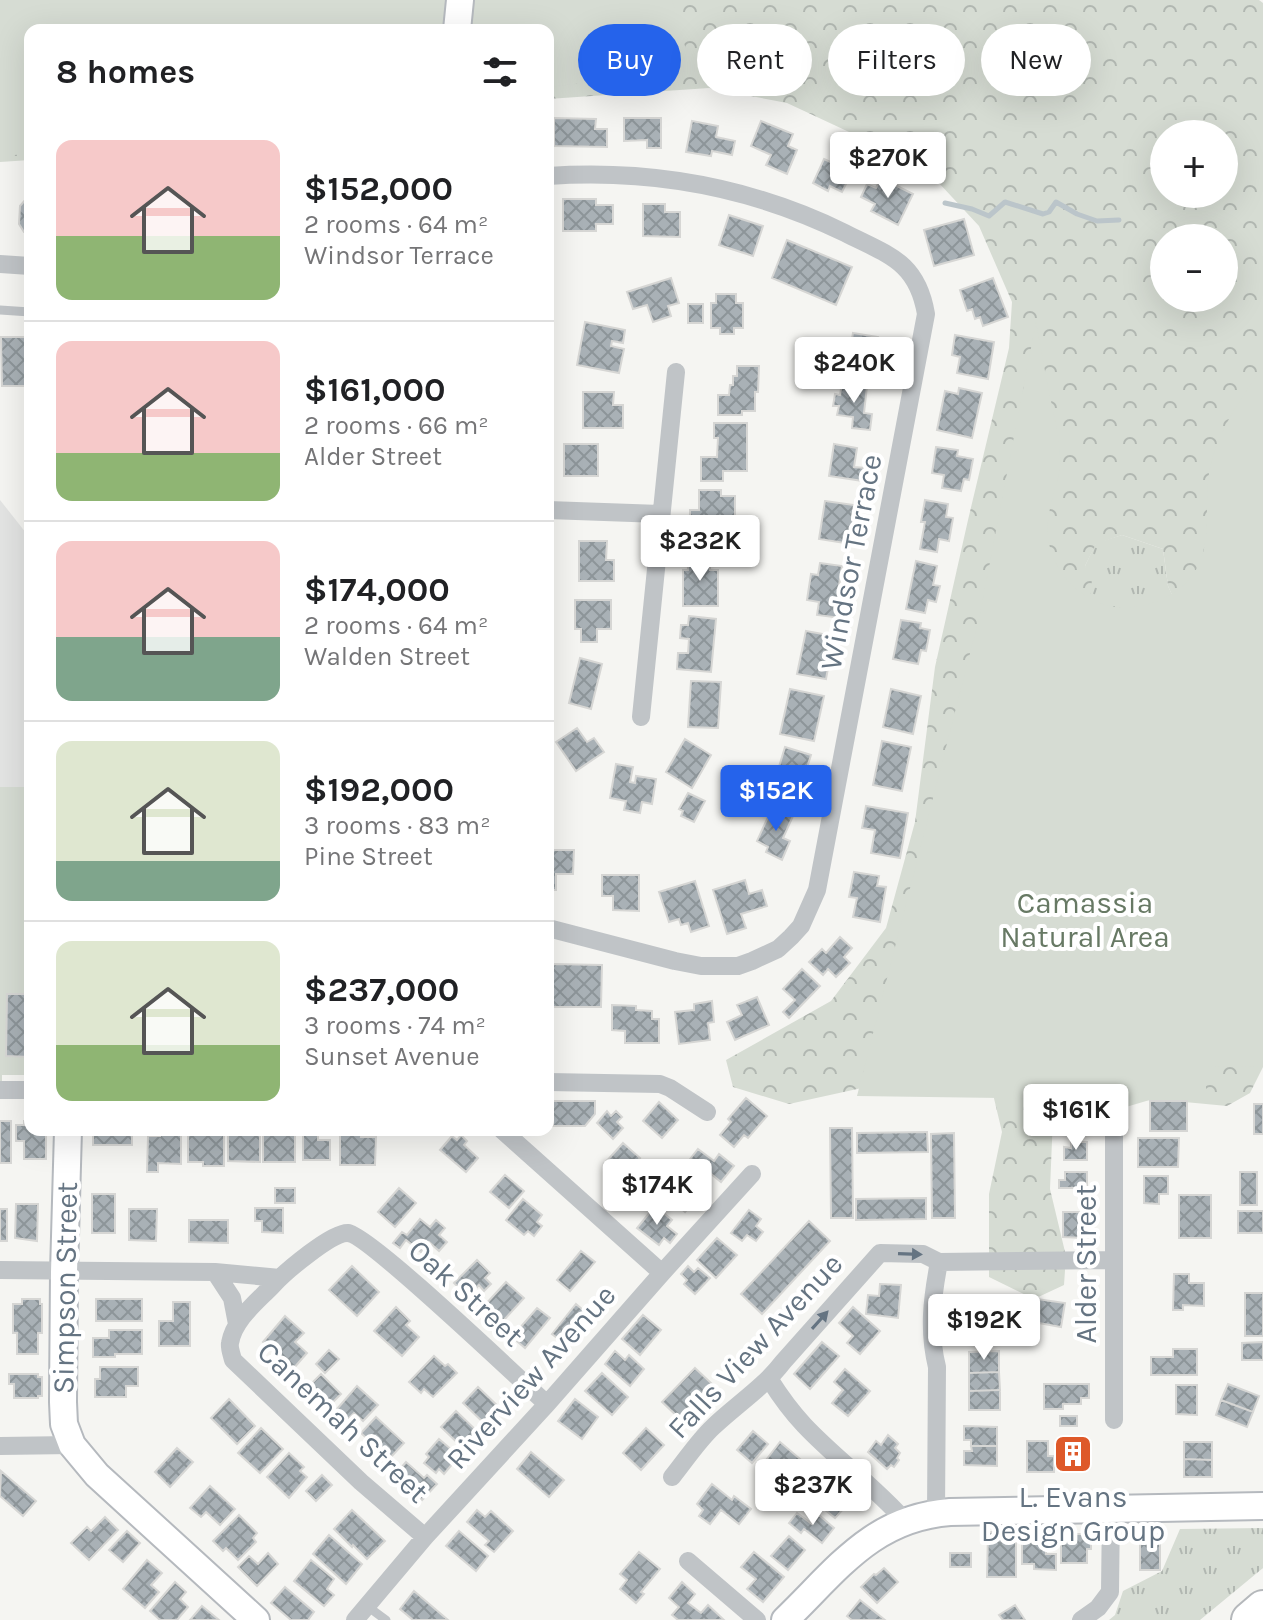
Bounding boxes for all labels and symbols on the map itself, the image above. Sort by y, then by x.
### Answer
pin: $270K [832,132,944,200]
pin: $240K [798,337,910,405]
street label: Windsor Terrace [812,451,890,673]
pin: $232K [644,515,756,583]
pin: $152K [720,765,832,833]
park label: Camassia Natural Area [1000,885,1170,955]
pin: $161K [1020,1084,1132,1152]
pin: $174K [601,1159,713,1227]
street label: Simpson Street [45,1181,85,1395]
street label: Alder Street [1068,1184,1104,1344]
street label: Oak Street [401,1232,531,1354]
street label: Falls View Avenue [660,1246,850,1446]
one-way arrow [898,1247,923,1260]
street label: Riverview Avenue [439,1277,623,1477]
pin: $192K [928,1294,1040,1362]
one-way arrow [811,1311,828,1331]
street label: Canemah Street [250,1334,436,1510]
building icon: L. Evans Design Group [1052,1433,1094,1475]
pin: $237K [757,1459,869,1527]
place label: L. Evans Design Group [981,1479,1165,1549]

